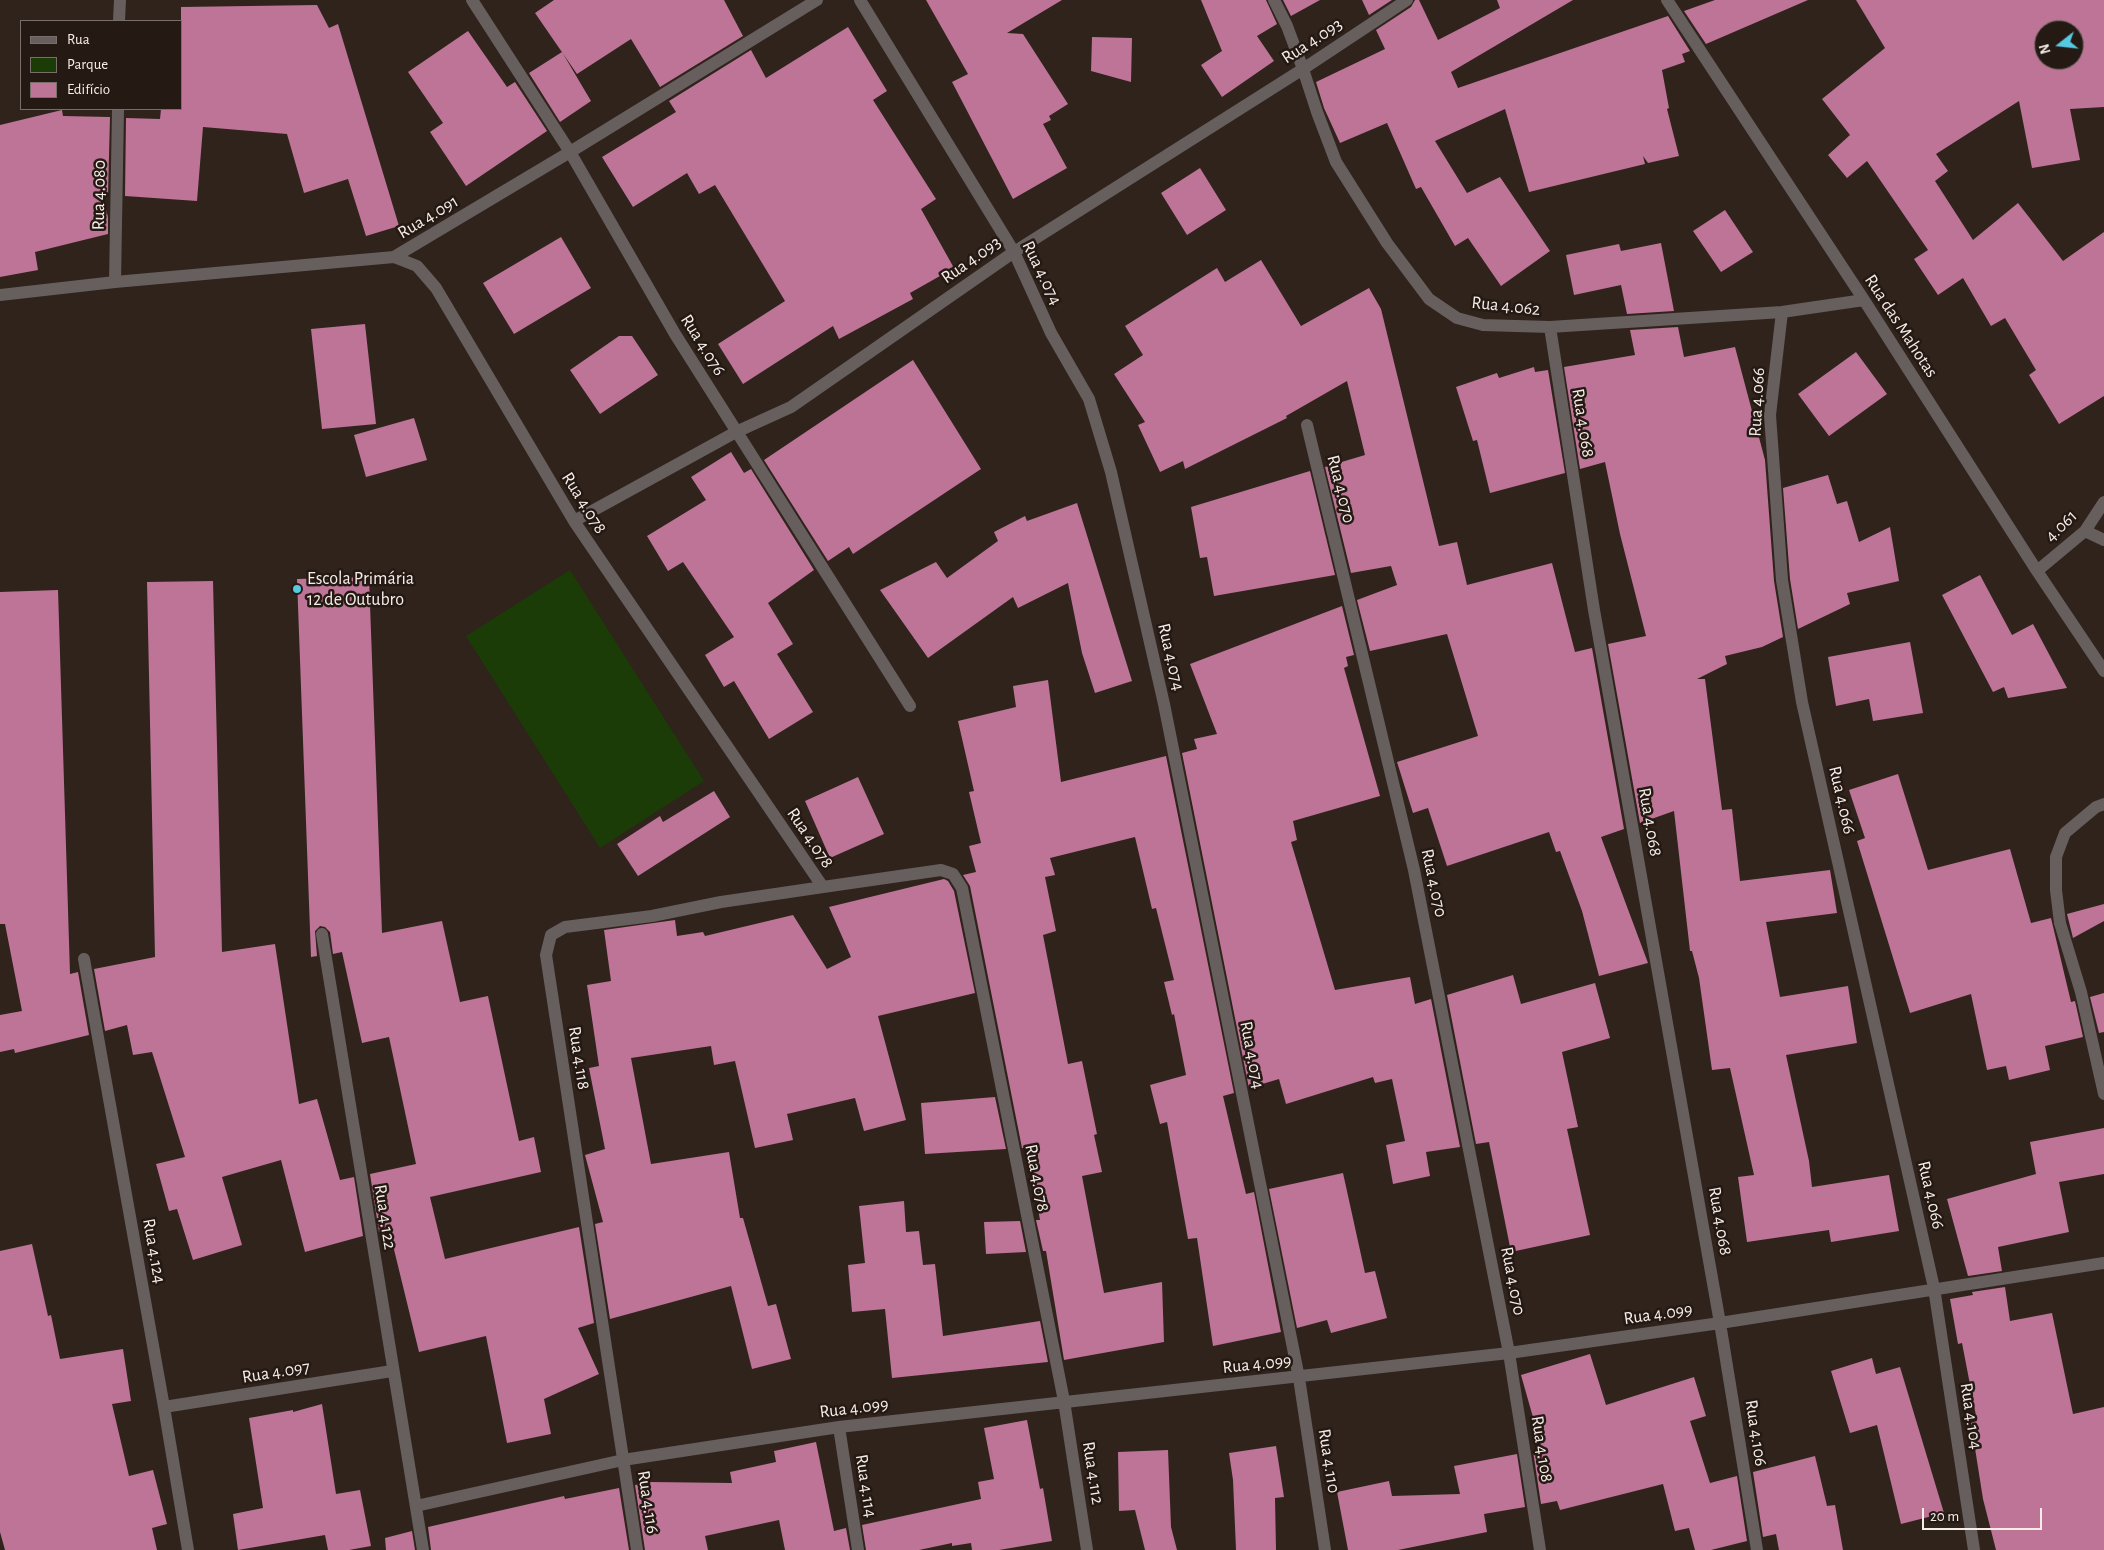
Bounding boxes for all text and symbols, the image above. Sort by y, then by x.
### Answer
street label: Rua 4.093 [1277,13,1347,69]
legend [20,20,182,110]
north arrow [2034,20,2084,70]
text: Rua [67,32,90,47]
text: N [2037,42,2054,55]
text: Parque [67,57,108,72]
text: Edifício [67,82,110,97]
street label: Rua 4.080 [88,160,110,230]
street label: Rua 4.091 [394,190,462,244]
street label: Rua 4.093 [937,232,1005,288]
street label: Rua 4.074 [1017,237,1067,309]
street label: Rua das Mahotas [1860,270,1942,382]
street label: Rua 4.062 [1471,292,1541,320]
street label: Rua 4.076 [676,310,730,380]
street label: Rua 4.066 [1744,367,1770,437]
street label: Rua 4.068 [1567,387,1599,459]
street label: Rua 4.070 [1322,453,1360,525]
street label: Rua 4.078 [557,468,611,538]
street label: 4.061 [2040,505,2082,547]
place label: Escola Primária 12 de Outubro [307,568,414,610]
marker: Escola Primária 12 de Outubro [291,583,303,595]
street label: Rua 4.074 [1153,621,1189,693]
street label: Rua 4.066 [1824,764,1860,836]
street label: Rua 4.068 [1633,786,1667,858]
street label: Rua 4.078 [782,804,838,872]
street label: Rua 4.070 [1416,847,1452,919]
street label: Rua 4.074 [1235,1019,1269,1091]
street label: Rua 4.118 [563,1025,595,1091]
street label: Rua 4.078 [1020,1142,1054,1214]
street label: Rua 4.066 [1913,1159,1949,1231]
street label: Rua 4.122 [369,1183,401,1251]
street label: Rua 4.068 [1703,1185,1737,1257]
street label: Rua 4.124 [138,1217,170,1285]
street label: Rua 4.070 [1496,1245,1530,1317]
street label: Rua 4.099 [1622,1298,1694,1330]
street label: Rua 4.099 [1221,1350,1293,1378]
street label: Rua 4.097 [241,1356,311,1388]
street label: Rua 4.104 [1955,1381,1987,1451]
street label: Rua 4.099 [818,1393,890,1423]
street label: Rua 4.106 [1740,1398,1772,1468]
street label: Rua 4.108 [1526,1414,1558,1484]
street label: Rua 4.110 [1313,1427,1345,1495]
street label: Rua 4.112 [1077,1440,1109,1506]
street label: Rua 4.114 [850,1453,882,1519]
street label: Rua 4.116 [632,1469,664,1535]
scale bar [1924,1498,2044,1530]
text: 20 m [1930,1509,1959,1524]

